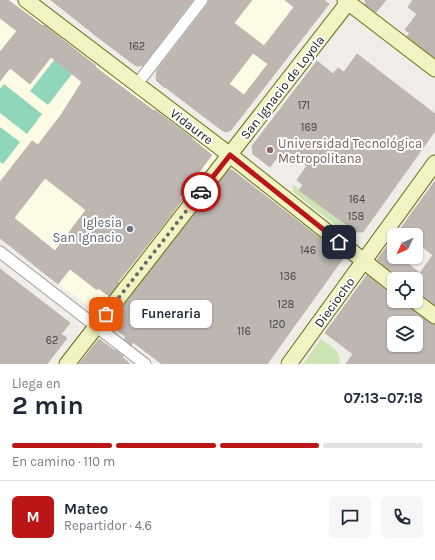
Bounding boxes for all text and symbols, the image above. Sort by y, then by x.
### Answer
street label: San Ignacio de Loyola [237,33,327,142]
house number: 162 [129,40,145,53]
house number: 171 [298,99,310,112]
street label: Vidaurre [167,105,216,148]
house number: 169 [301,121,317,134]
place label: Universidad Tecnológica Metropolitana [278,136,422,166]
marker: Universidad Tecnológica Metropolitana [265,145,275,155]
courier [181,172,221,212]
icon: car [190,181,212,203]
house number: 164 [349,193,365,206]
house number: 158 [348,210,365,223]
place label: Iglesia San Ignacio [52,215,122,245]
marker: Iglesia San Ignacio [125,224,135,234]
pin [322,225,356,259]
north arrow [387,228,423,264]
map controls [387,228,423,352]
icon: home [328,231,350,253]
house number: 146 [300,244,316,257]
house number: 136 [280,270,296,283]
button: locate [387,272,423,308]
street label: Dieciocho [311,274,358,330]
pin [89,297,123,331]
house number: 128 [278,298,295,311]
callout: Funeraria [130,300,212,328]
icon: bag [95,303,117,325]
text: Funeraria [141,306,201,321]
button: layers [387,316,423,352]
house number: 120 [269,318,285,331]
house number: 116 [237,325,251,338]
house number: 62 [46,334,58,347]
text: Llega en [12,376,61,391]
text: 07:13–07:18 [343,389,423,407]
text: 2 min [12,390,84,421]
text: En camino · 110 m [12,454,115,469]
button: chat [329,496,371,538]
button: phone [381,496,423,538]
text: Mateo [64,500,108,518]
text: M [26,508,40,526]
text: Repartidor · 4.6 [64,518,152,533]

